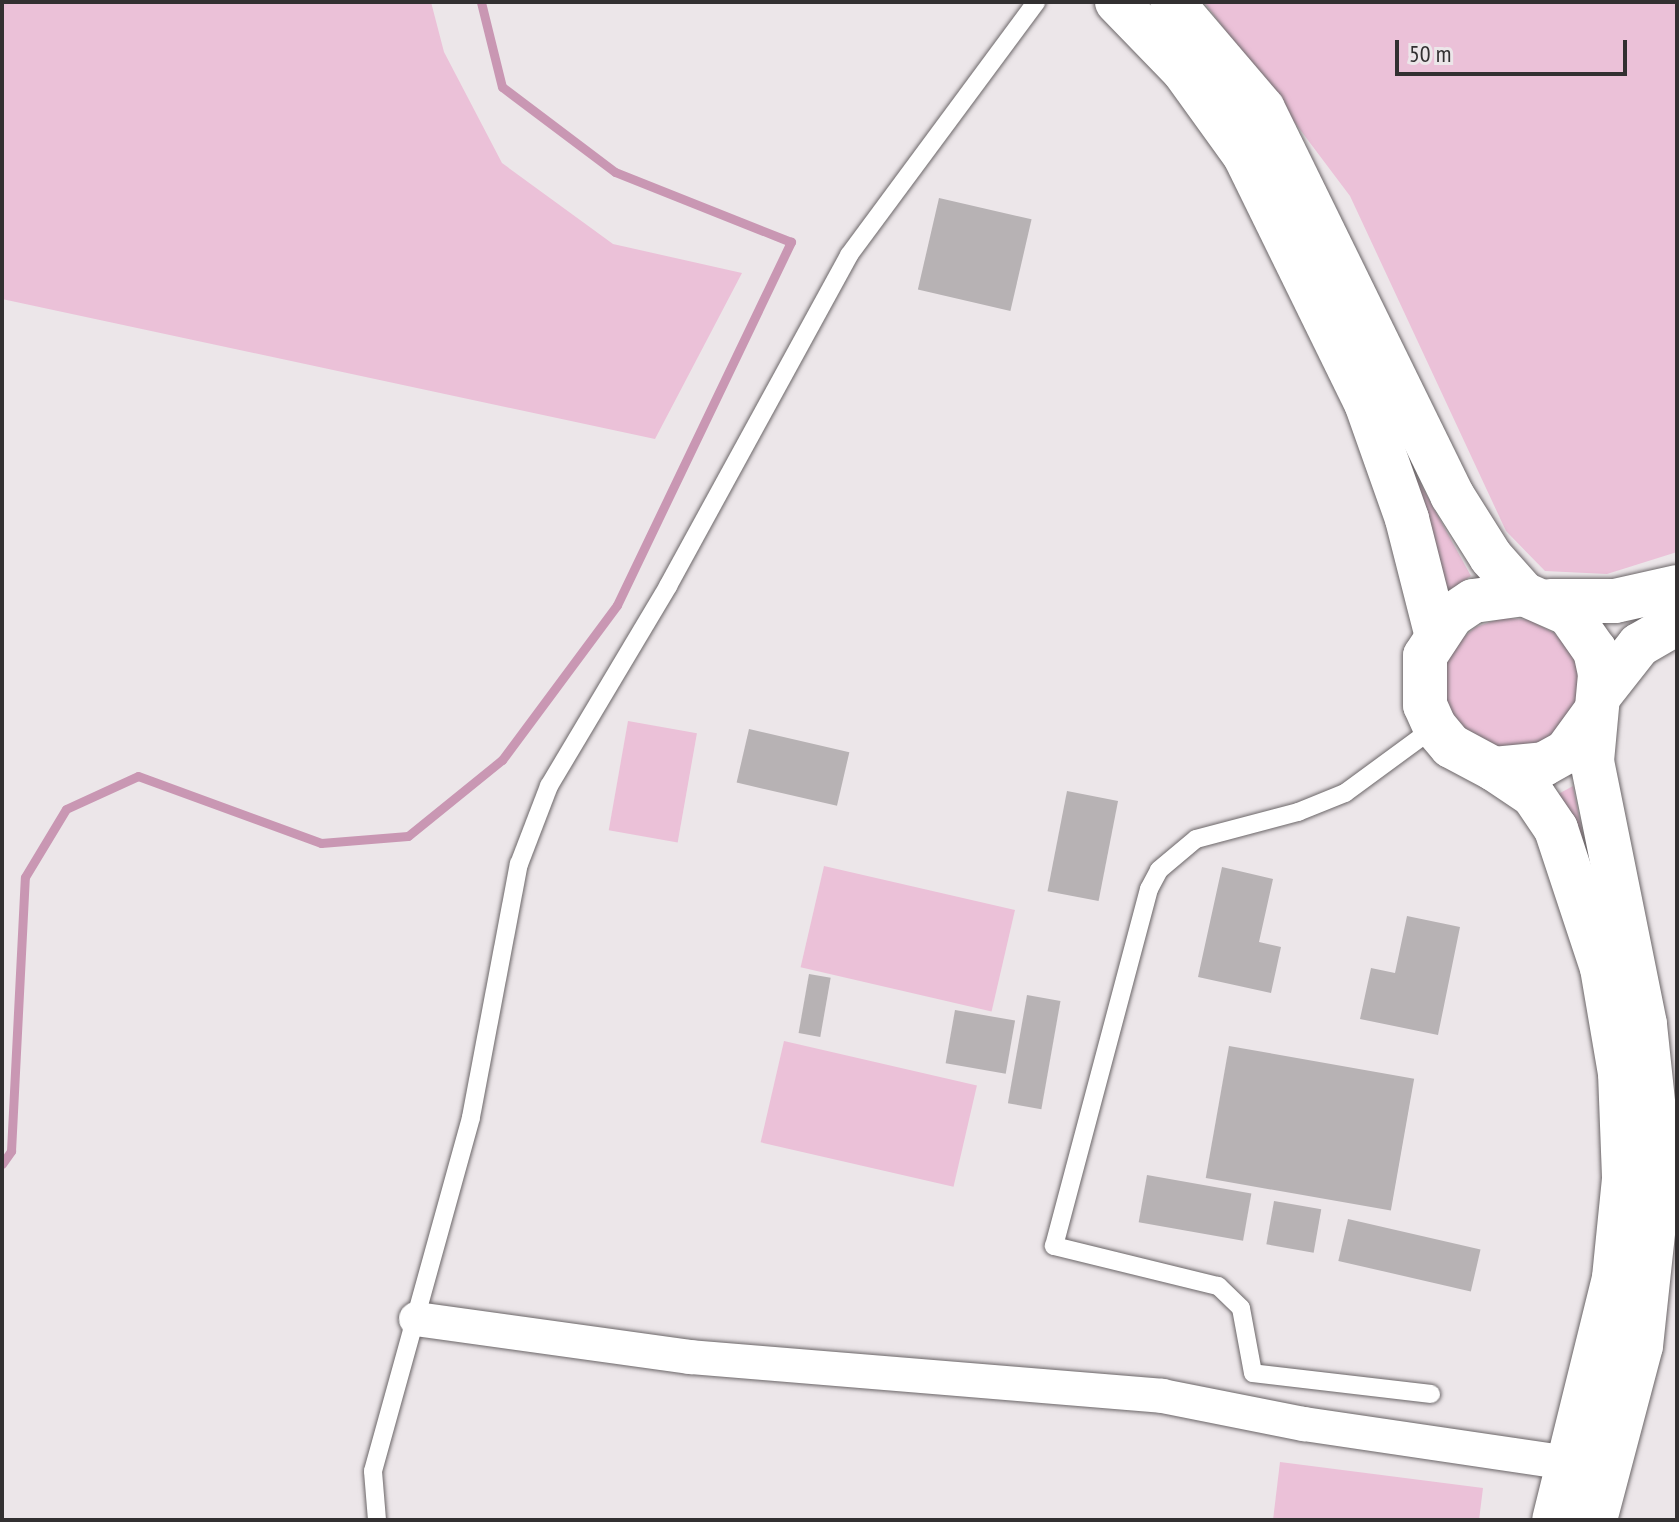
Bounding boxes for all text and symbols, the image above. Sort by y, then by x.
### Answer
scale bar [1399,24,1631,74]
text: 50 m [1409,38,1451,69]

